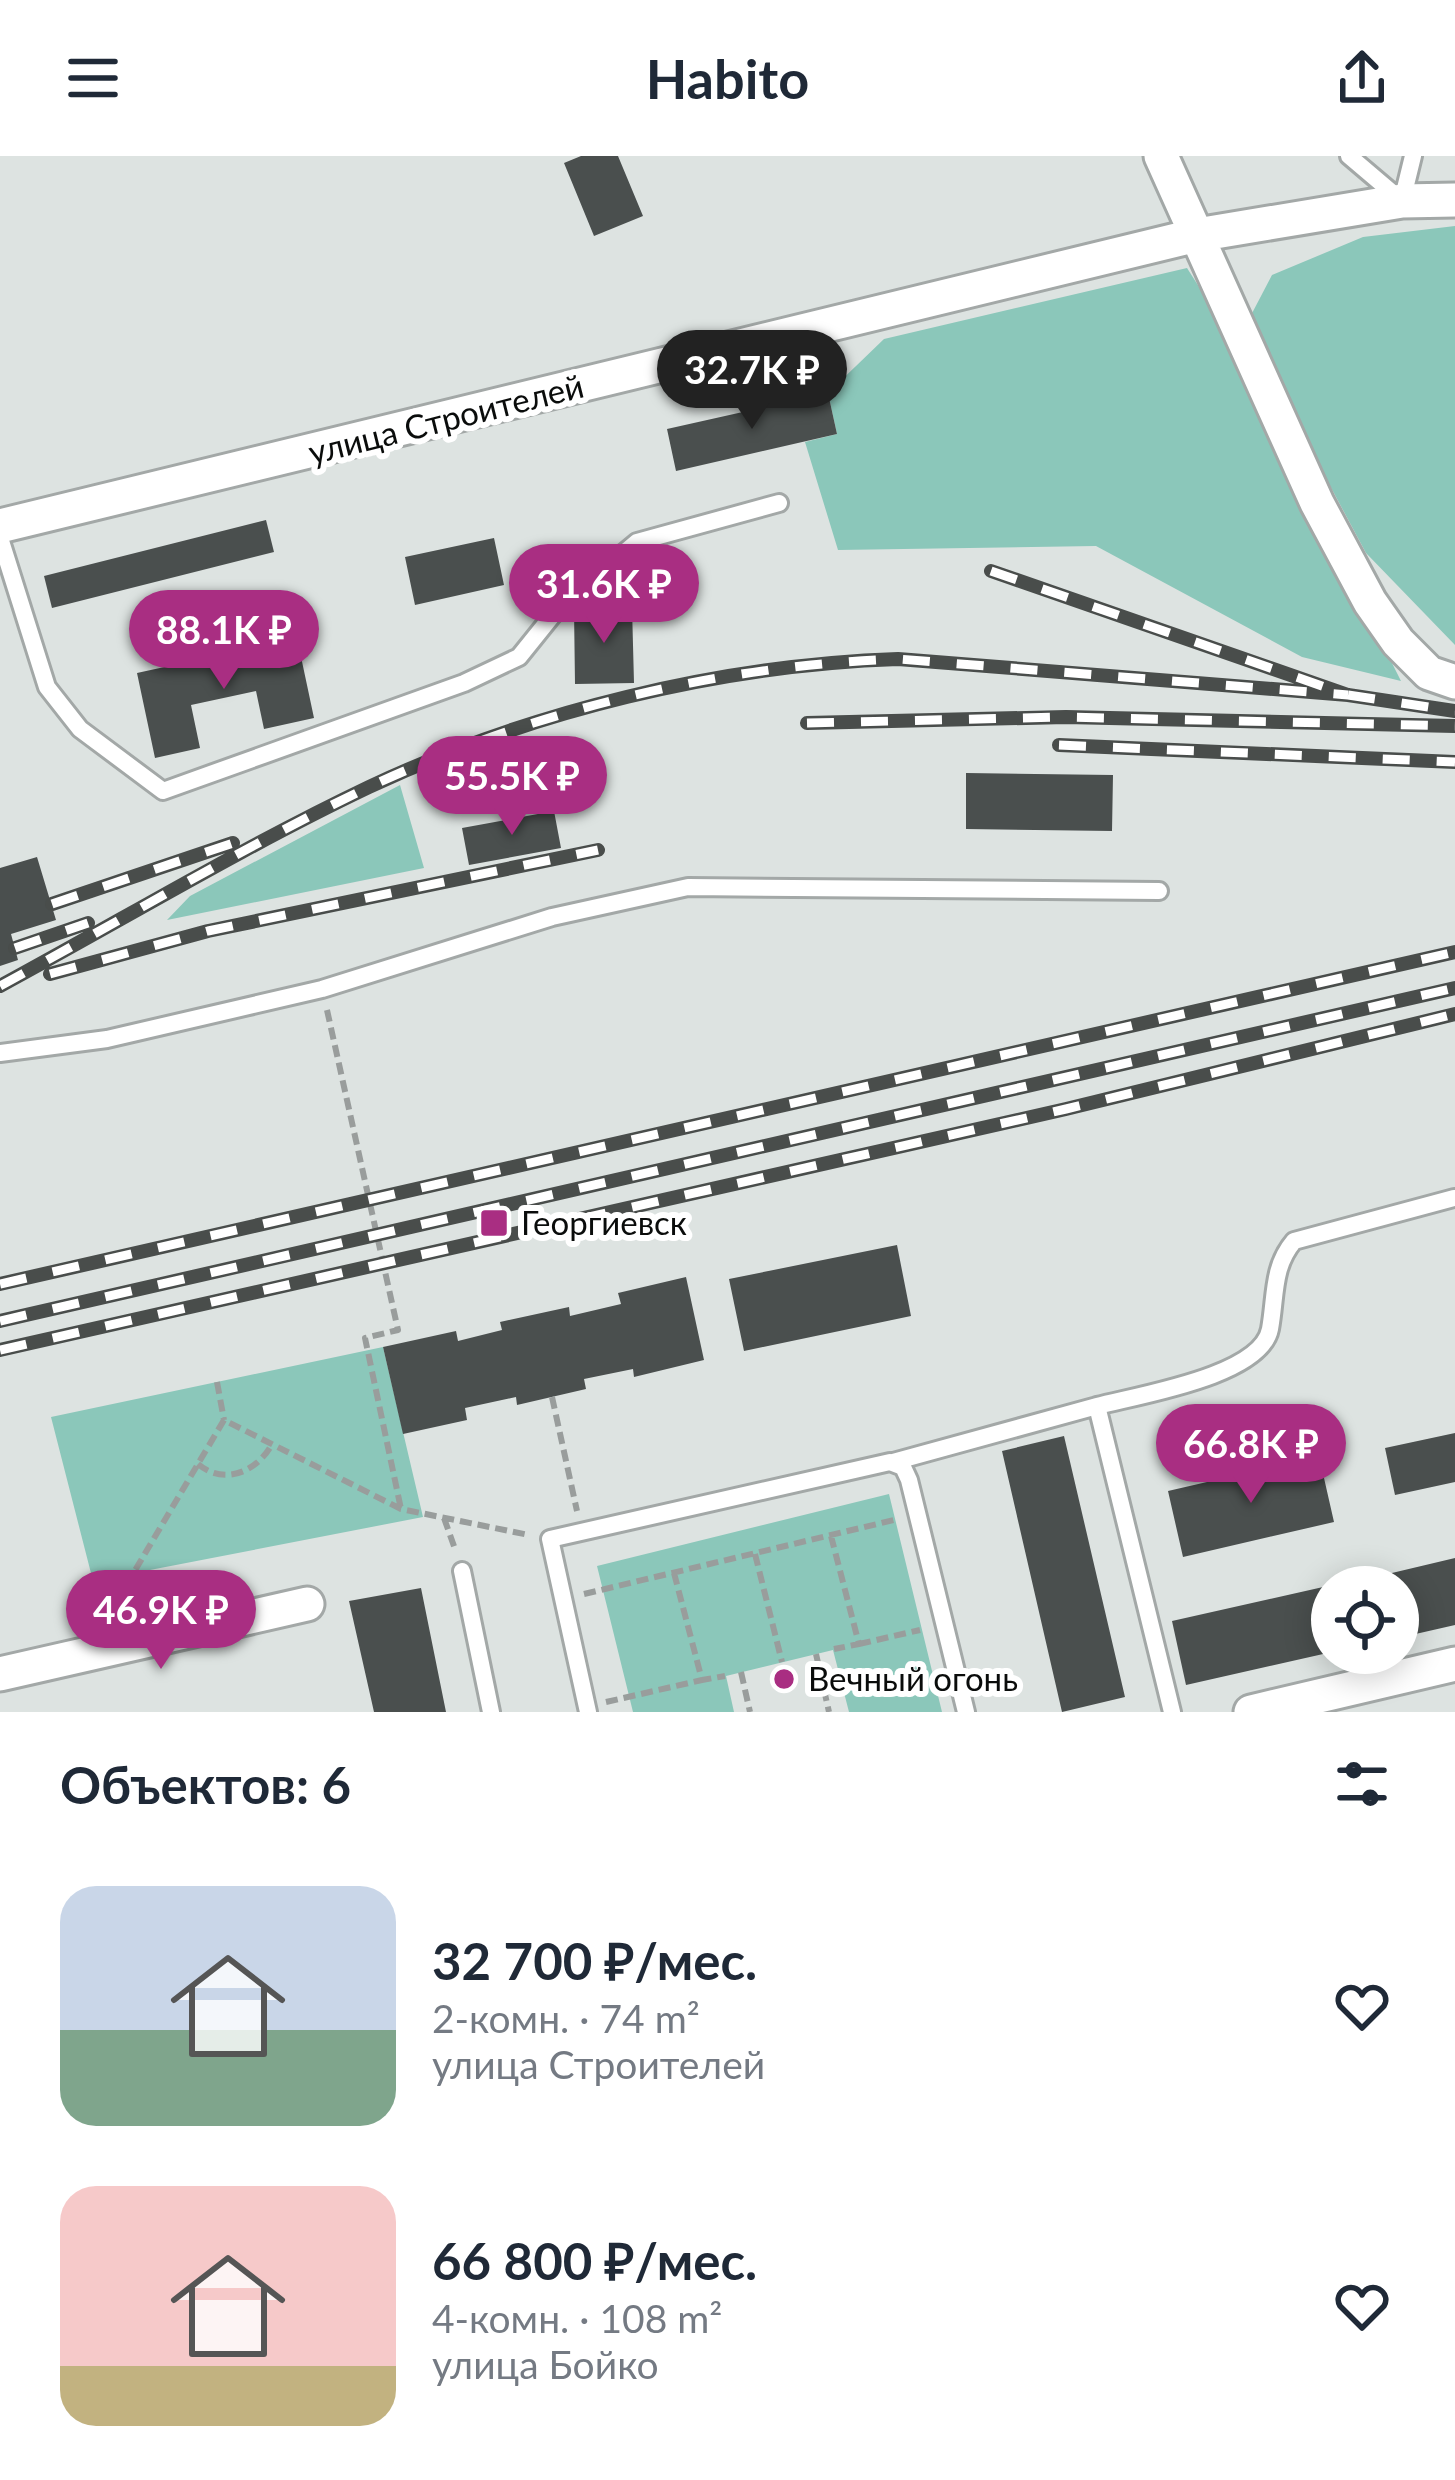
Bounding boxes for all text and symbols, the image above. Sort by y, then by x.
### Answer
icon: menu [60,45,126,111]
icon: share [1329,45,1395,111]
text: Habito [646,46,809,111]
pin: 32.7K ₽ [641,330,863,432]
text: 32.7K ₽ [684,346,820,392]
street label: улица Строителей [304,365,587,472]
pin: 31.6K ₽ [493,544,715,646]
text: 31.6K ₽ [536,560,672,606]
pin: 88.1K ₽ [113,590,335,692]
text: 88.1K ₽ [156,606,292,652]
pin: 55.5K ₽ [401,736,623,838]
text: 55.5K ₽ [444,752,580,798]
place label: Георгиевск [521,1202,687,1242]
marker: Георгиевск [478,1207,510,1239]
pin: 66.8K ₽ [1140,1404,1362,1506]
text: 66.8K ₽ [1183,1420,1319,1466]
map controls [1311,1566,1419,1674]
button: locate [1311,1566,1419,1674]
pin: 46.9K ₽ [50,1570,272,1672]
text: 46.9K ₽ [93,1586,229,1632]
place label: Вечный огонь [808,1658,1018,1698]
marker: Вечный огонь [771,1666,797,1692]
icon: filters [1329,1751,1395,1817]
text: Объектов: 6 [60,1754,351,1815]
text: 32 700 ₽/мес. [432,1930,757,1991]
icon: home [156,1934,300,2078]
icon: heart [1329,1973,1395,2039]
text: 2-комн. · 74 m² [432,1995,700,2041]
text: улица Строителей [432,2041,765,2087]
text: 66 800 ₽/мес. [432,2230,757,2291]
icon: home [156,2234,300,2378]
icon: heart [1329,2273,1395,2339]
text: 4-комн. · 108 m² [432,2295,722,2341]
text: улица Бойко [432,2341,659,2387]

